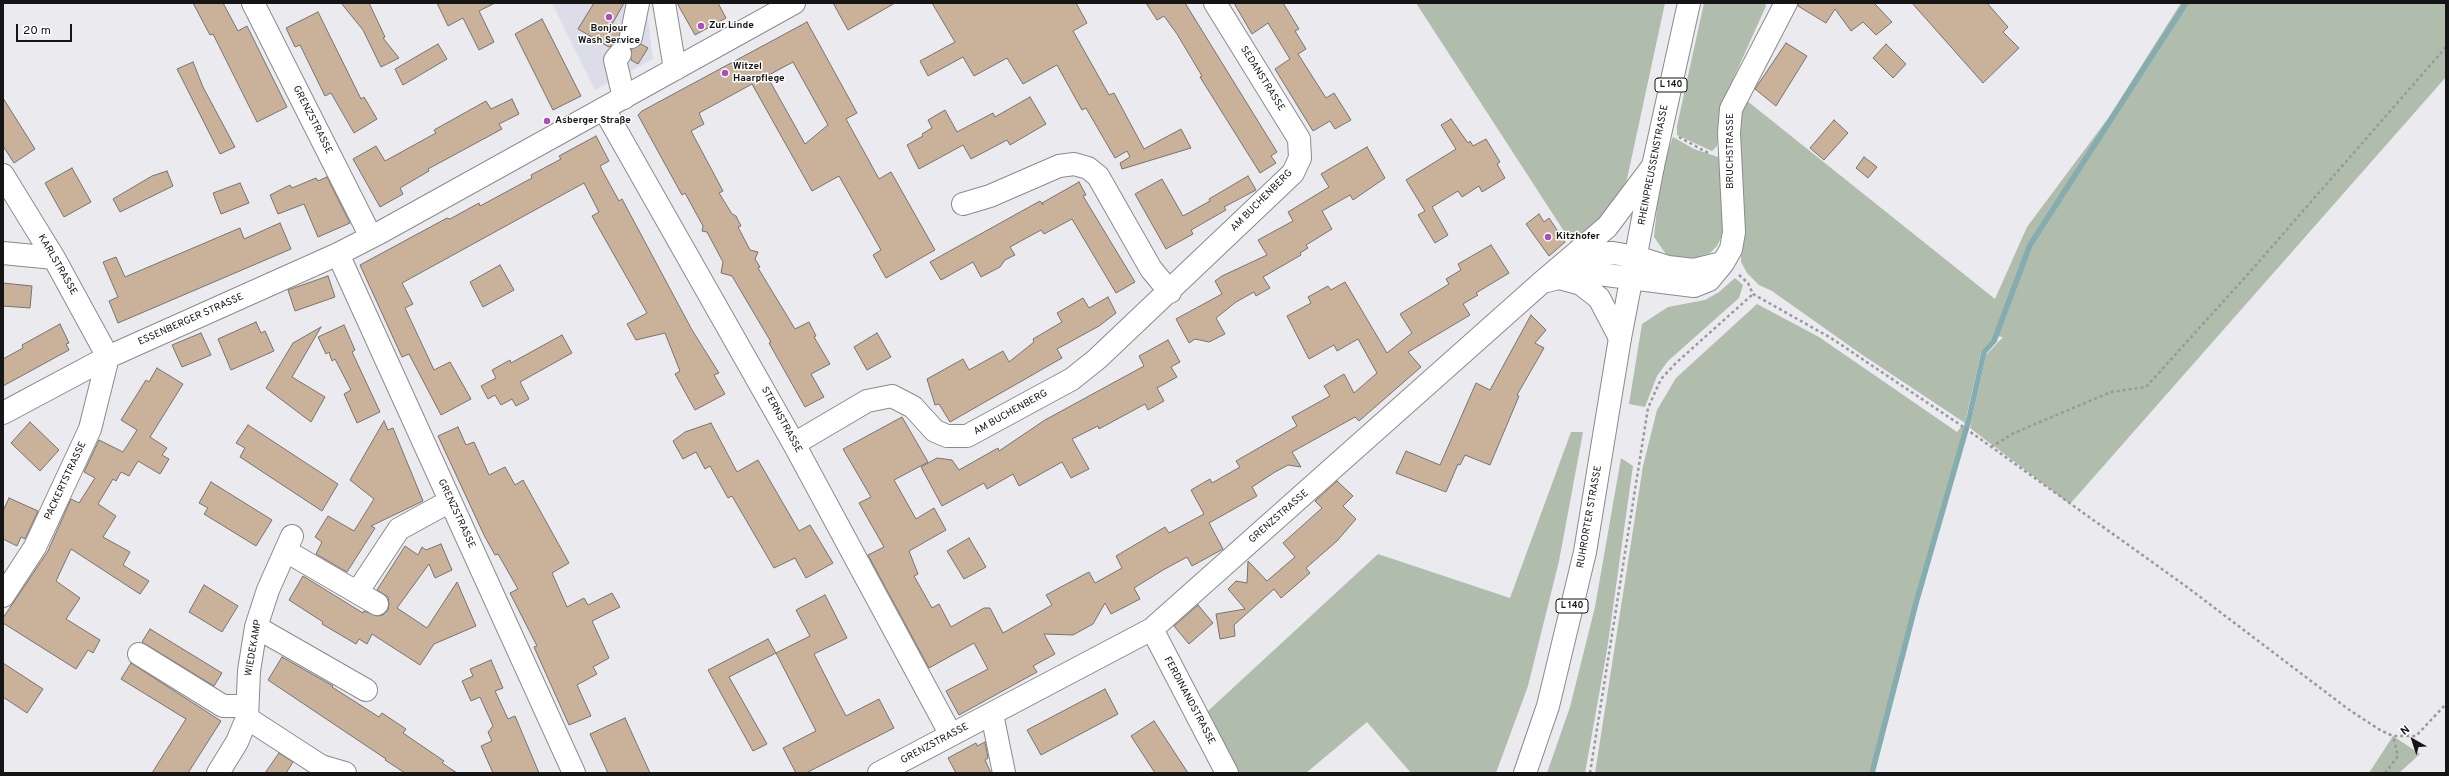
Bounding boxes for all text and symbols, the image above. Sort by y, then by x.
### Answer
marker: Bonjour Wash Service [604,12,614,22]
scale bar [18,16,74,42]
place label: Zur Linde [709,20,754,32]
marker: Zur Linde [696,21,706,31]
text: 20 m [23,23,51,39]
place label: Bonjour Wash Service [578,23,640,46]
street label: SEDANSTRASSE [1237,44,1287,114]
place label: Witzel Haarpflege [733,61,785,84]
marker: Witzel Haarpflege [720,68,730,78]
road number: L 140 [1655,78,1687,92]
street label: GRENZSTRASSE [290,84,334,156]
street label: RHEINPREUSSENSTRASSE [1636,104,1672,226]
street label: BRUCHSTRASSE [1725,113,1737,189]
place label: Asberger Straße [555,115,631,127]
marker: Asberger Straße [542,116,552,126]
street label: AM BUCHENBERG [1229,168,1295,234]
place label: Kitzhofer [1556,231,1600,243]
marker: Kitzhofer [1543,232,1553,242]
street label: KARLSTRASSE [35,233,79,297]
street label: ESSENBERGER STRASSE [136,291,246,349]
street label: STERNSTRASSE [758,385,804,455]
street label: AM BUCHENBERG [972,388,1050,438]
street label: PACKERTSTRASSE [43,440,89,522]
street label: RUHRORTER STRASSE [1575,465,1605,569]
street label: GRENZSTRASSE [435,477,477,551]
street label: GRENZSTRASSE [1247,488,1311,546]
road number: L 140 [1556,599,1588,613]
street label: WIEDEKAMP [243,619,265,677]
street label: FERDINANDSTRASSE [1161,655,1217,747]
north arrow [2393,720,2433,760]
street label: GRENZSTRASSE [899,721,971,767]
text: N [2398,723,2413,739]

